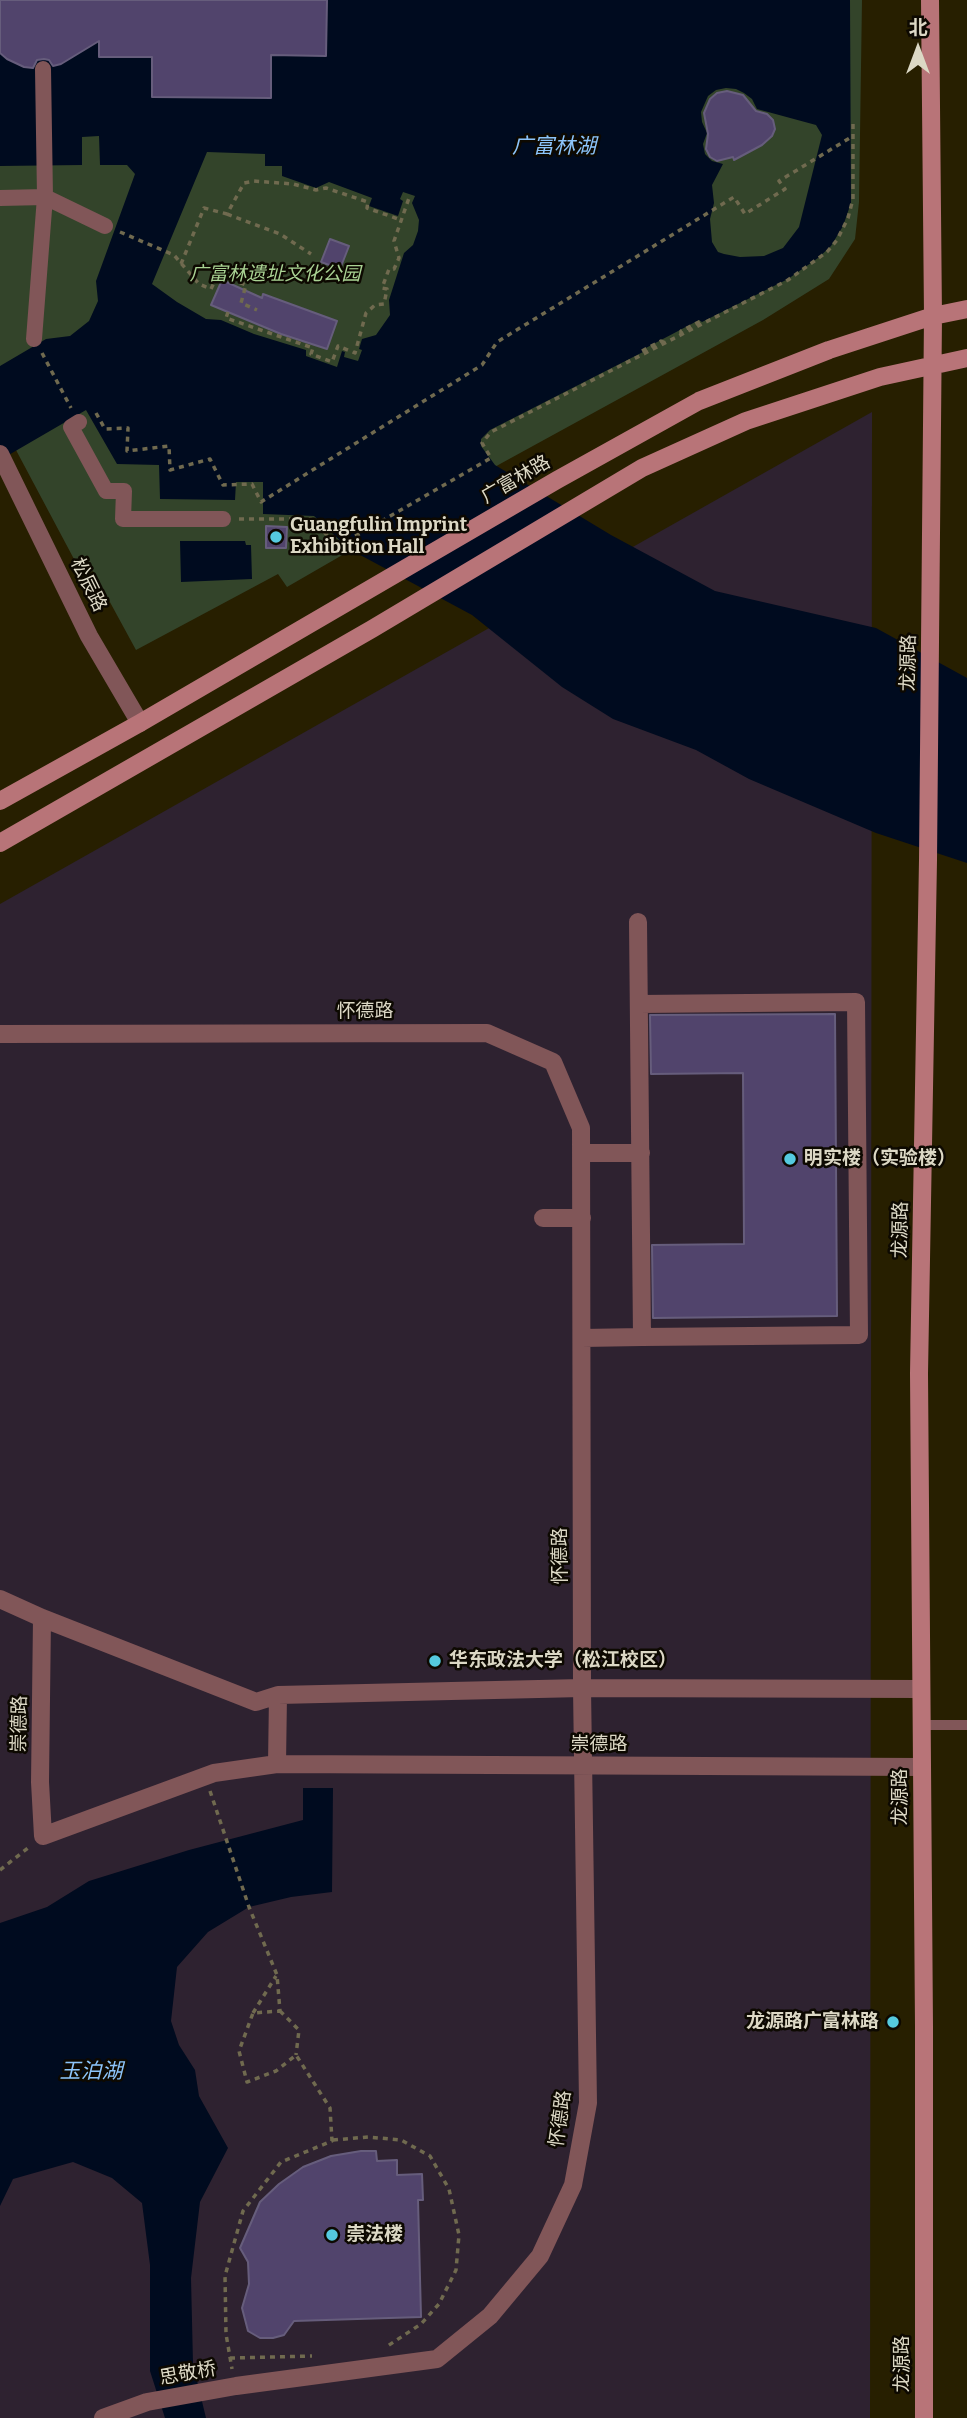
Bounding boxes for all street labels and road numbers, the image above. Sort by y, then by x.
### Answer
street label: 广富林路 [477,451,555,509]
street label: 松辰路 [65,554,111,616]
street label: 龙源路 [897,634,921,692]
street label: 怀德路 [337,1001,393,1023]
street label: 龙源路 [889,1201,913,1259]
street label: 怀德路 [550,1528,572,1584]
street label: 崇德路 [8,1695,32,1753]
street label: 崇德路 [571,1734,627,1756]
street label: 龙源路 [890,1769,912,1825]
street label: 怀德路 [546,2089,576,2149]
street label: 龙源路 [892,2336,914,2392]
street label: 思敬桥 [158,2358,218,2390]

